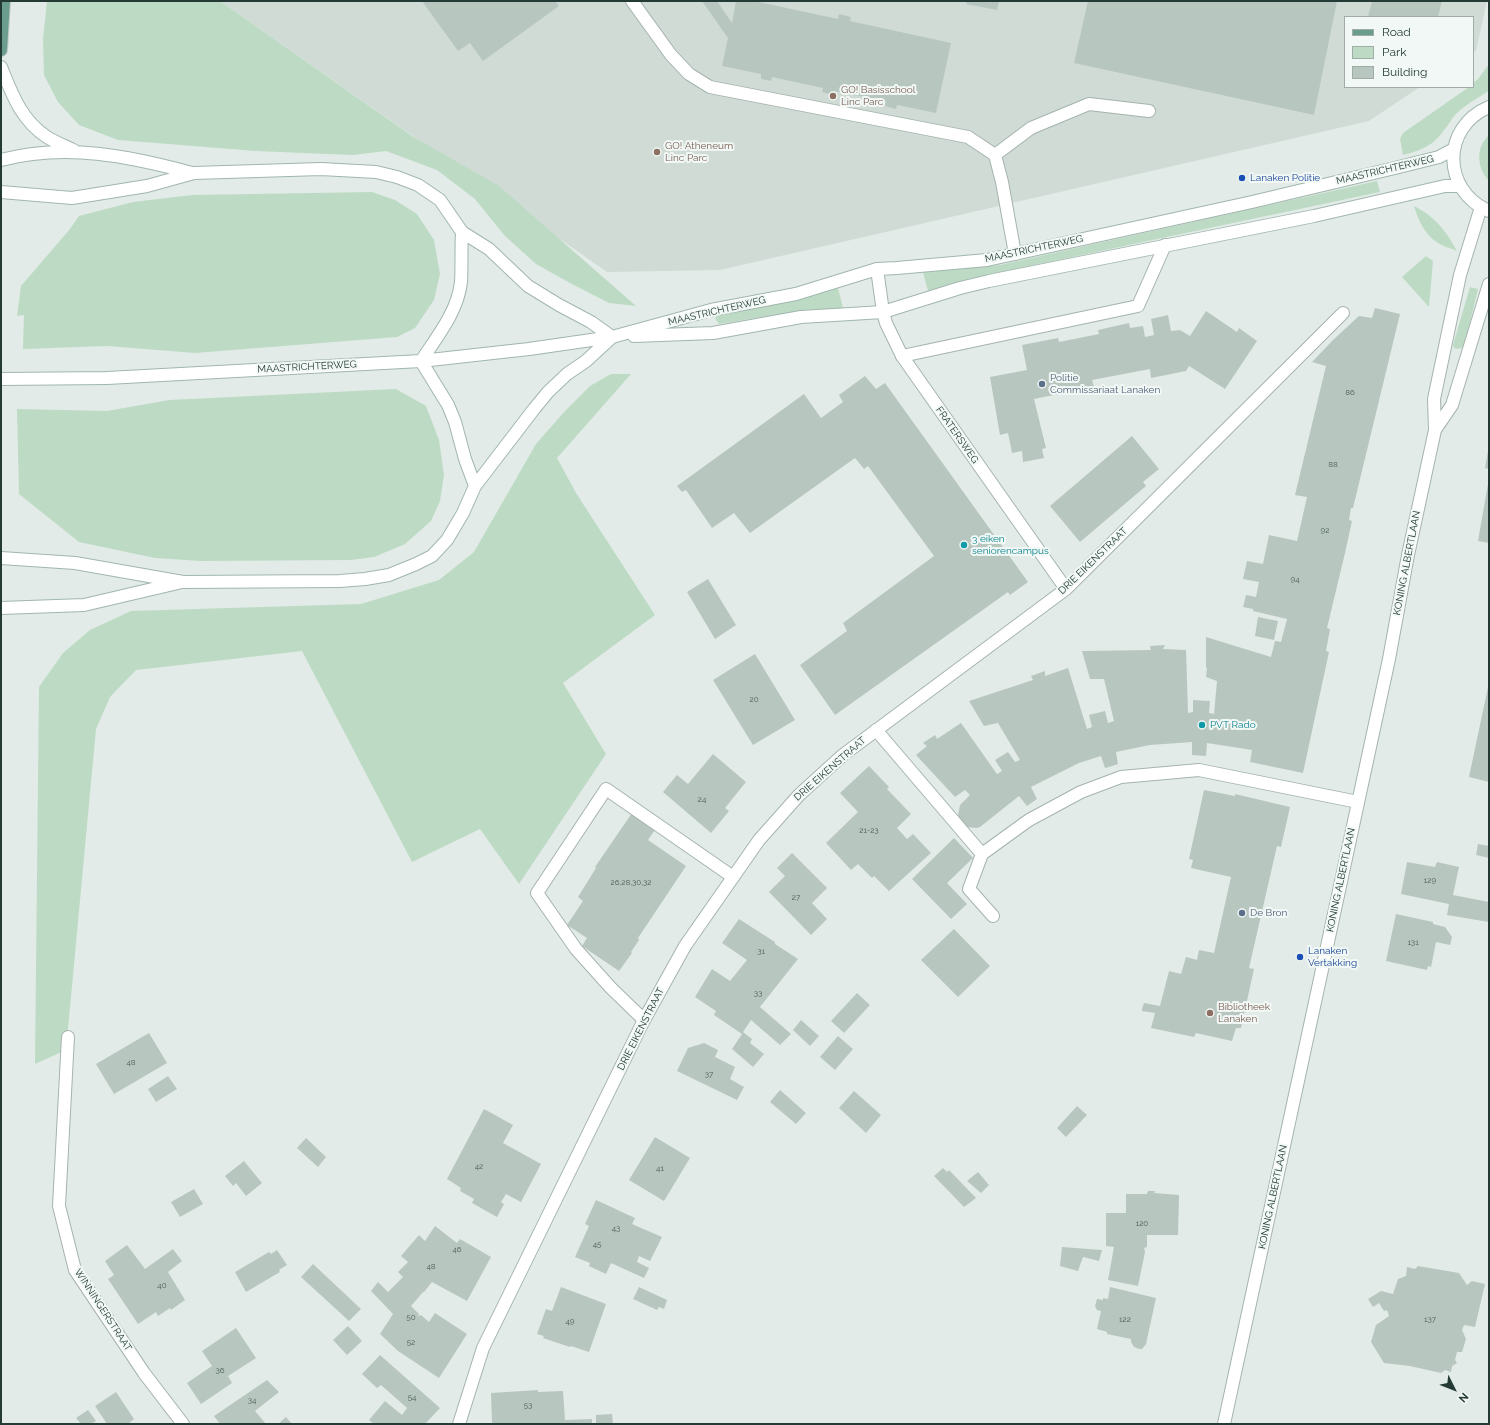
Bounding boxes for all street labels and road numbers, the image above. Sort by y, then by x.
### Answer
street label: MAASTRICHTERWEG [1335,153,1435,187]
street label: MAASTRICHTERWEG [984,233,1084,265]
street label: MAASTRICHTERWEG [667,294,767,328]
street label: MAASTRICHTERWEG [257,358,357,376]
street label: FRATERSWEG [933,404,981,466]
street label: KONING ALBERTLAAN [1391,510,1423,616]
street label: DRIE EIKENSTRAAT [1056,525,1130,597]
street label: DRIE EIKENSTRAAT [792,735,868,803]
street label: KONING ALBERTLAAN [1324,827,1358,933]
street label: DRIE EIKENSTRAAT [615,986,667,1072]
street label: KONING ALBERTLAAN [1256,1144,1290,1250]
street label: WINNINGERSTRAAT [72,1266,134,1354]

